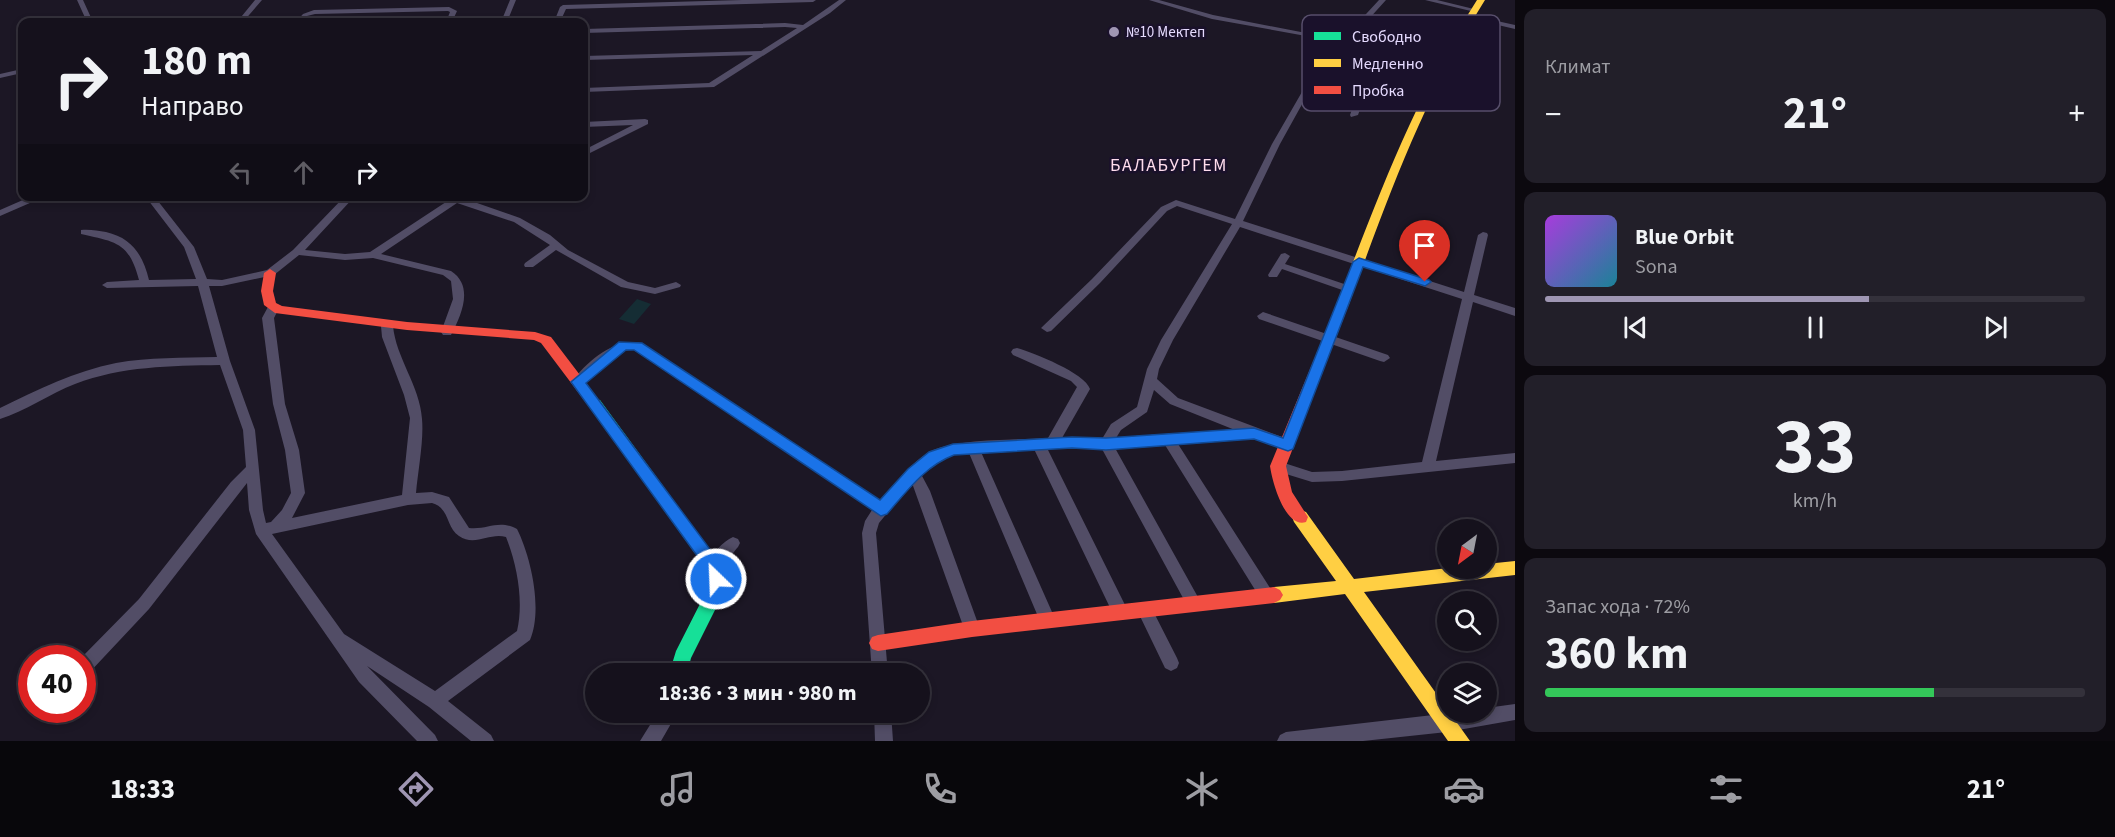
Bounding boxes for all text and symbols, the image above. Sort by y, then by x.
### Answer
legend [1302,15,1500,111]
place label: №10 Мектеп [1126,22,1205,43]
marker: №10 Мектеп [1107,25,1121,39]
text: Свободно [1352,26,1422,48]
text: 180 m [141,31,252,91]
icon: right [42,42,120,120]
text: Медленно [1352,53,1423,75]
text: Климат [1545,53,1611,81]
text: Пробка [1352,80,1404,102]
text: 21° [1783,82,1847,146]
text: Направо [141,87,244,126]
text: − [1545,91,1561,138]
text: + [2069,91,2085,138]
district label: БАЛАБУРГЕМ [1110,153,1228,178]
icon: left [224,156,257,189]
icon: ahead [287,156,320,189]
icon: right [350,156,383,189]
pin [1399,220,1450,282]
text: Blue Orbit [1635,221,1734,253]
icon: arrive [1408,229,1441,262]
text: Sona [1635,253,1678,281]
icon: previous [1619,311,1652,344]
icon: pause [1799,311,1832,344]
icon: next [1979,311,2012,344]
text: 33 [1774,392,1856,503]
text: km/h [1793,487,1837,515]
north arrow [1437,519,1497,579]
map controls [1437,519,1497,723]
position arrow [684,547,748,611]
button: search [1437,591,1497,651]
text: Запас хода · 72% [1545,593,1690,621]
text: 360 km [1545,622,1689,686]
speed limit sign: 40 [18,645,96,723]
button: layers [1437,663,1497,723]
text: 18:36 · 3 мин · 980 m [658,677,857,709]
icon: directions [395,768,437,810]
icon: music [657,768,699,810]
icon: phone [919,768,961,810]
icon: climate [1181,768,1223,810]
icon: car [1443,768,1485,810]
icon: filters [1705,768,1747,810]
text: 18:33 [110,770,175,809]
text: 21° [1967,770,2005,809]

